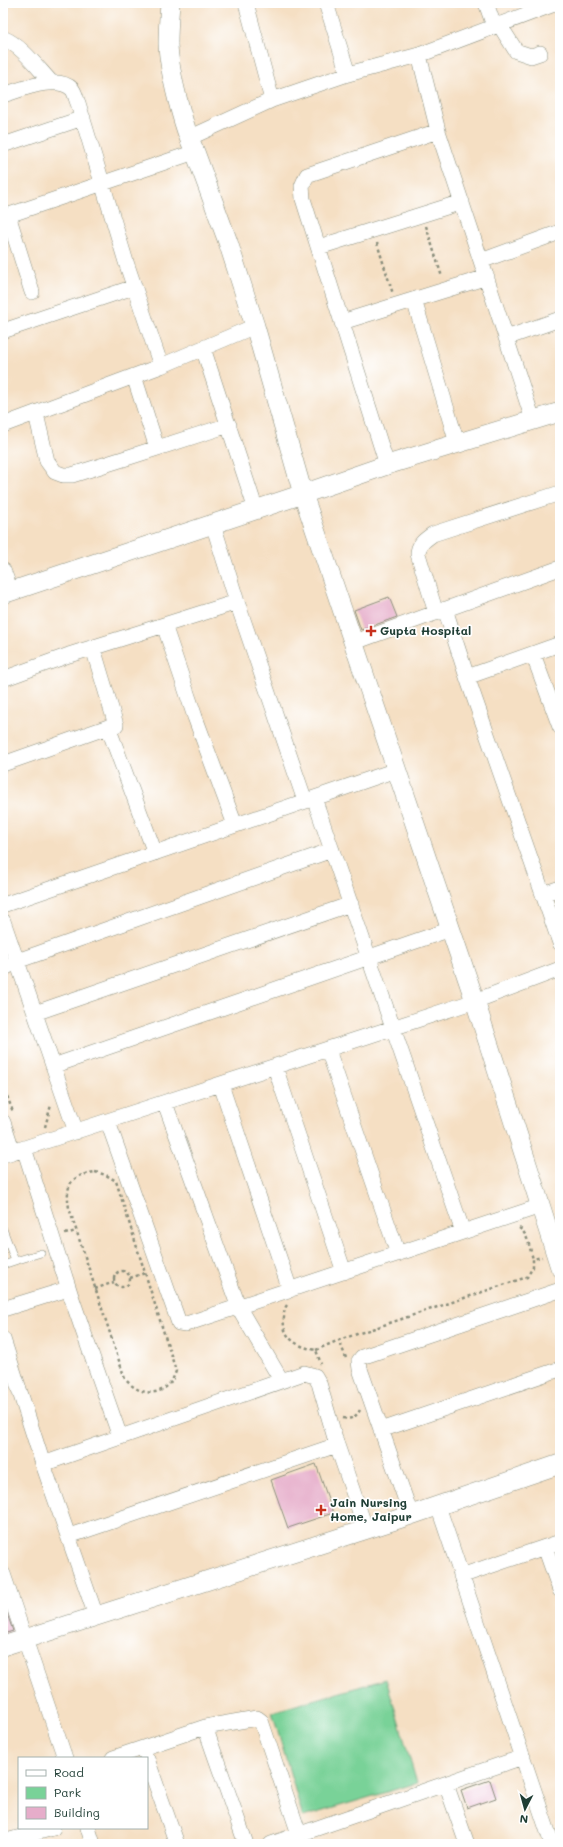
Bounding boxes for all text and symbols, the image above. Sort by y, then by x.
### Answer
place label: Gupta Hospital [380,622,471,638]
marker: Gupta Hospital [365,625,377,637]
place label: Jain Nursing Home, Jaipur [330,1494,412,1524]
marker: Jain Nursing Home, Jaipur [315,1504,327,1516]
legend [18,1757,148,1829]
text: Road [54,1764,84,1780]
text: Park [54,1784,81,1800]
north arrow [505,1789,545,1829]
text: Building [54,1804,100,1820]
text: N [519,1812,529,1827]

